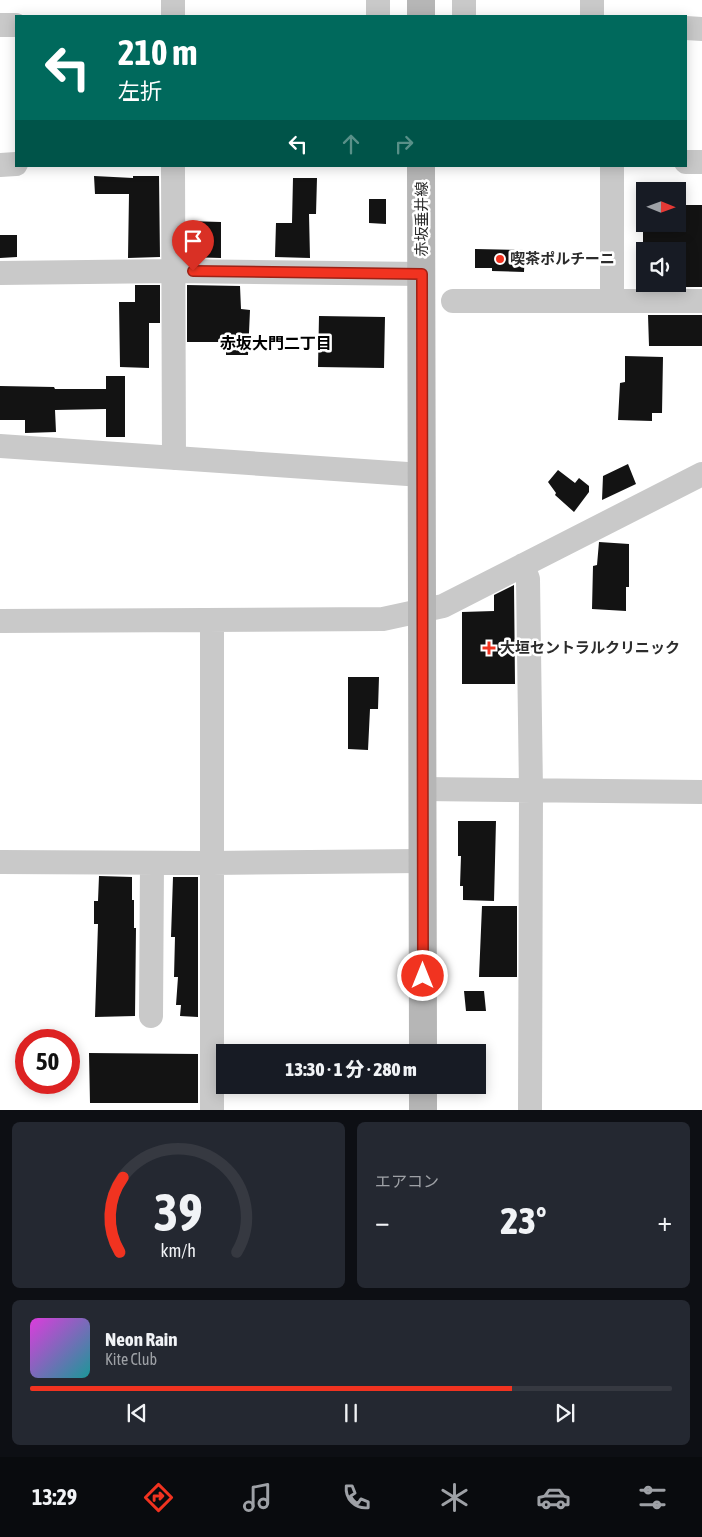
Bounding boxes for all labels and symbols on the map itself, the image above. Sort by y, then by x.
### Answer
street label: 赤坂垂井線 [413,181,430,257]
north arrow [636,182,686,232]
pin [172,220,214,271]
place label: 喫茶ポルチーニ [510,250,615,267]
marker: 喫茶ポルチーニ [494,253,506,265]
district label: 赤坂大門二丁目 [220,334,332,352]
place label: 大垣セントラルクリニック [500,639,680,656]
marker: 大垣セントラルクリニック [482,641,496,655]
position arrow [396,949,448,1001]
speed limit sign: 50 [15,1029,80,1094]

